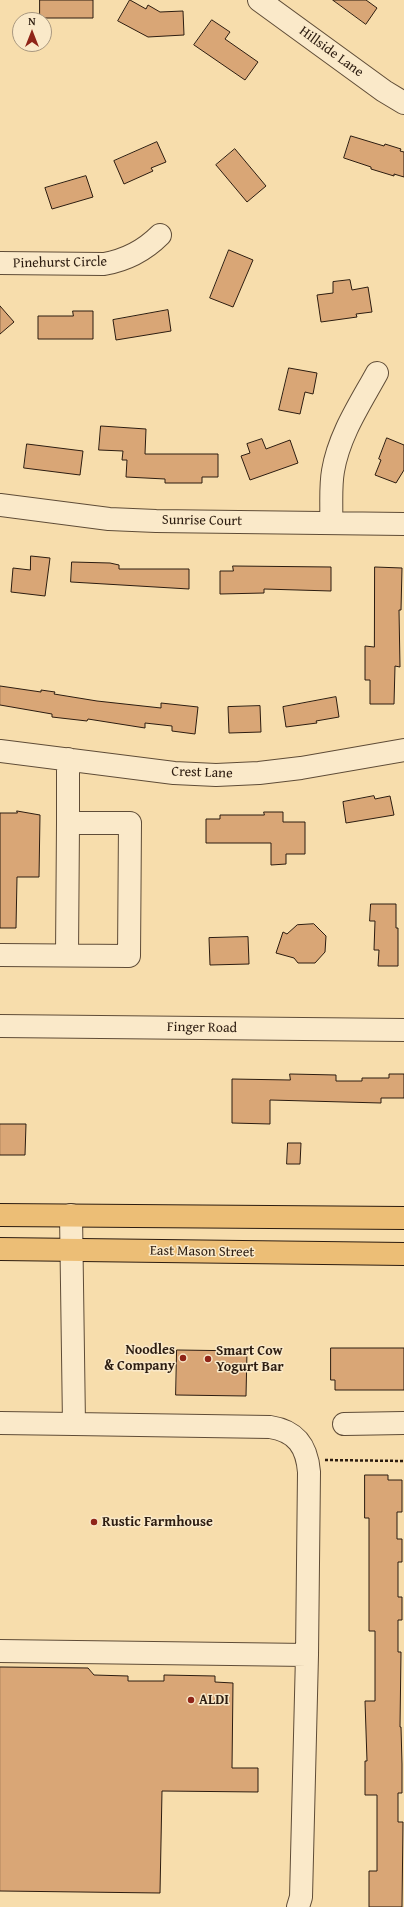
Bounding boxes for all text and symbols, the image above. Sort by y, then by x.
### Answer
north arrow [12,12,52,52]
text: N [28,13,36,29]
street label: Hillside Lane [295,23,367,81]
street label: Pinehurst Circle [13,254,107,272]
street label: Sunrise Court [162,512,242,530]
street label: Crest Lane [171,764,233,782]
street label: Finger Road [167,1019,237,1037]
street label: East Mason Street [150,1243,254,1261]
place label: Noodles & Company [104,1342,175,1374]
place label: Smart Cow Yogurt Bar [216,1343,284,1376]
marker: Noodles & Company [178,1353,188,1363]
marker: Smart Cow Yogurt Bar [203,1354,213,1364]
place label: Rustic Farmhouse [102,1514,213,1530]
marker: Rustic Farmhouse [89,1517,99,1527]
place label: ALDI [199,1692,229,1708]
marker: ALDI [186,1695,196,1705]

